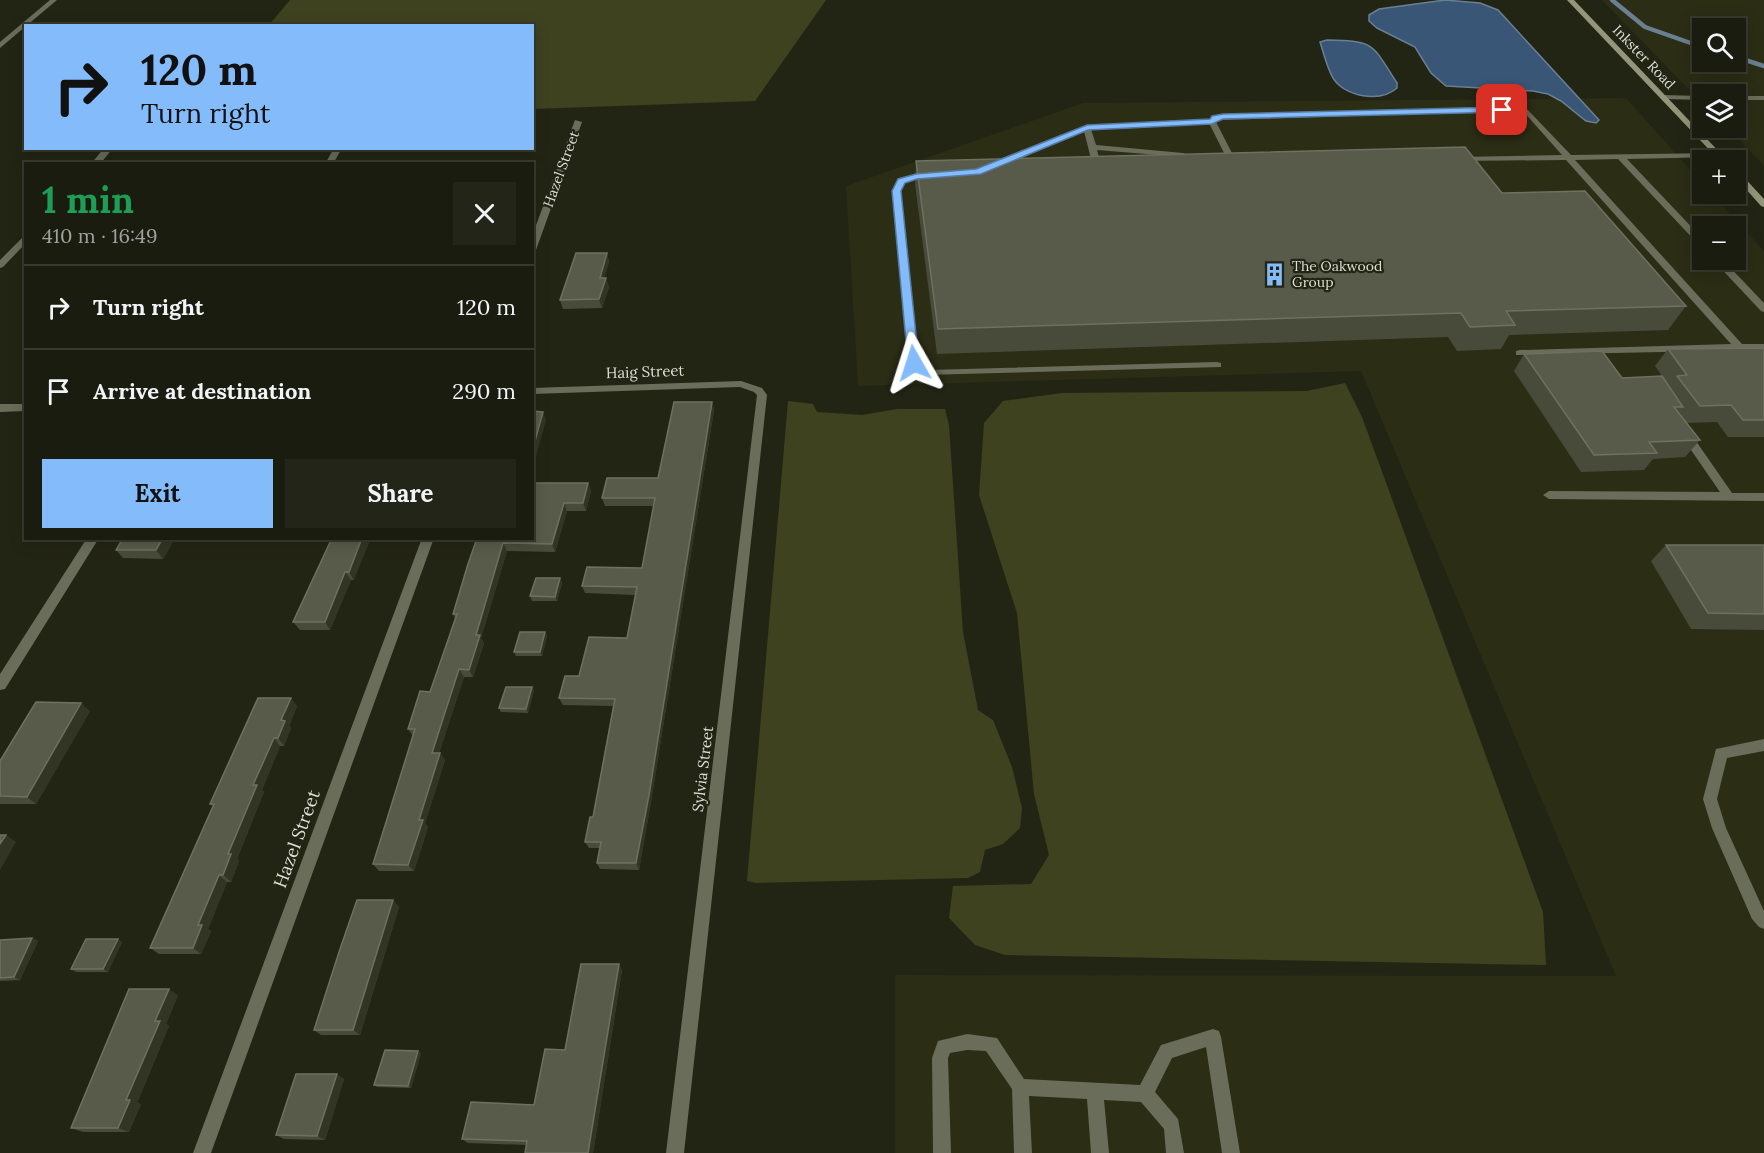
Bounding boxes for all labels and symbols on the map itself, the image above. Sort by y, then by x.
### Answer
street label: Inkster Road [1609,21,1679,93]
pin [1476,84,1527,135]
street label: Hazel Street [539,128,583,210]
place label: The Oakwood Group [1292,257,1382,291]
building icon: The Oakwood Group [1261,261,1287,287]
position arrow [882,331,946,395]
street label: Haig Street [606,361,685,382]
street label: Sylvia Street [688,725,717,813]
street label: Hazel Street [268,787,325,891]

